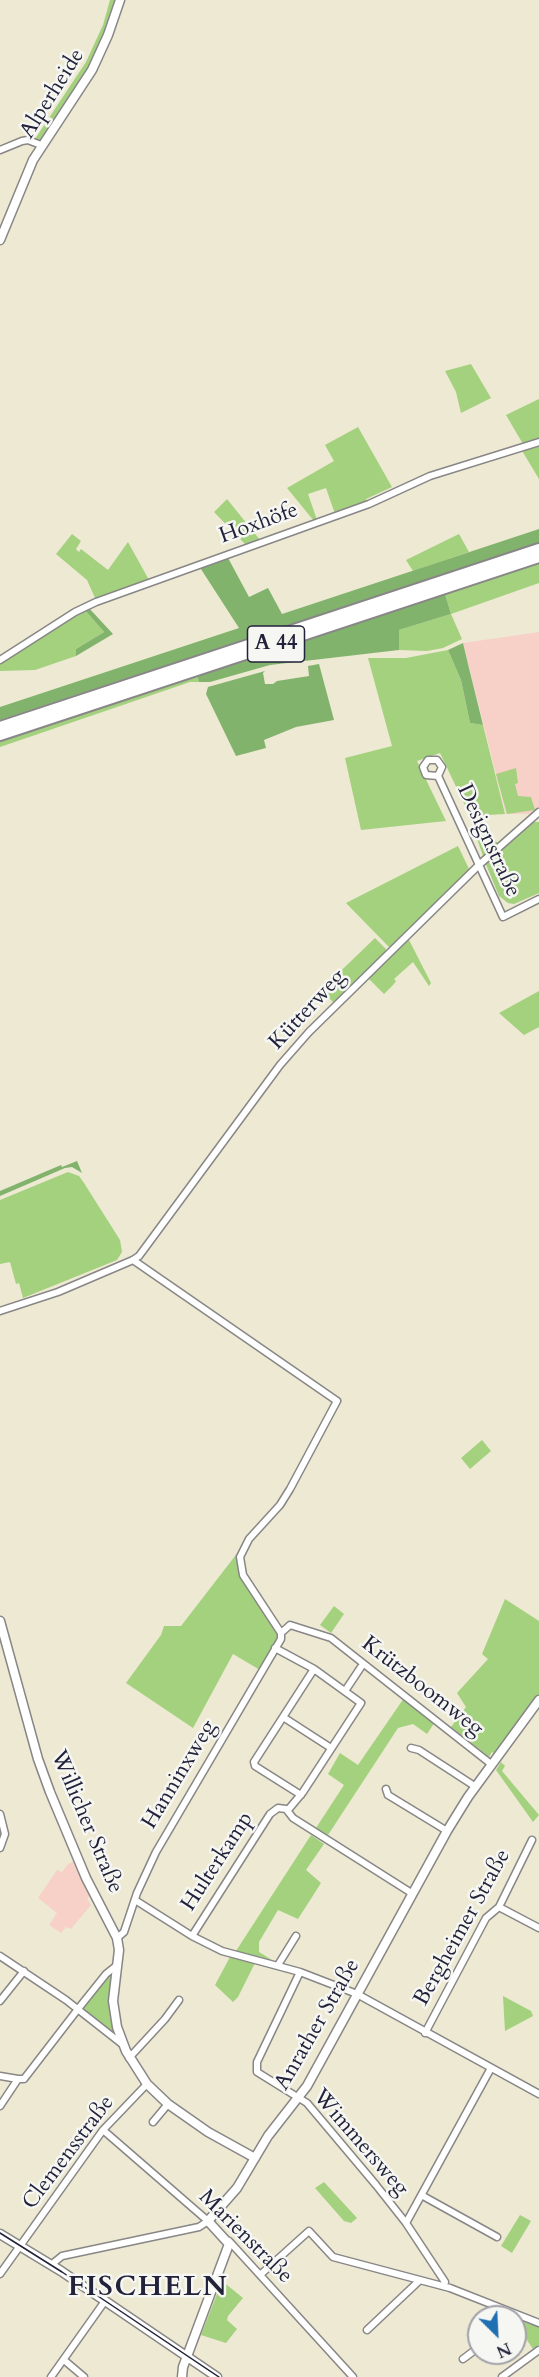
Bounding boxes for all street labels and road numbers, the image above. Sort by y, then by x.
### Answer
street label: Alperheide [15,44,91,144]
street label: Hoxhöfe [216,498,302,550]
road number: A 44 [248,626,304,662]
street label: Designstraße [450,781,526,901]
street label: Kütterweg [264,964,352,1056]
street label: Krützboomweg [356,1631,488,1743]
street label: Hanninxweg [137,1716,223,1834]
street label: Willicher Straße [44,1747,128,1897]
street label: Hulterkamp [176,1808,260,1916]
street label: Bergheimer Straße [409,1845,517,2011]
street label: Anrather Straße [270,1955,366,2095]
street label: Wimmersweg [306,2084,414,2202]
street label: Clemensstraße [18,2091,120,2215]
street label: Marienstraße [193,2185,297,2289]

